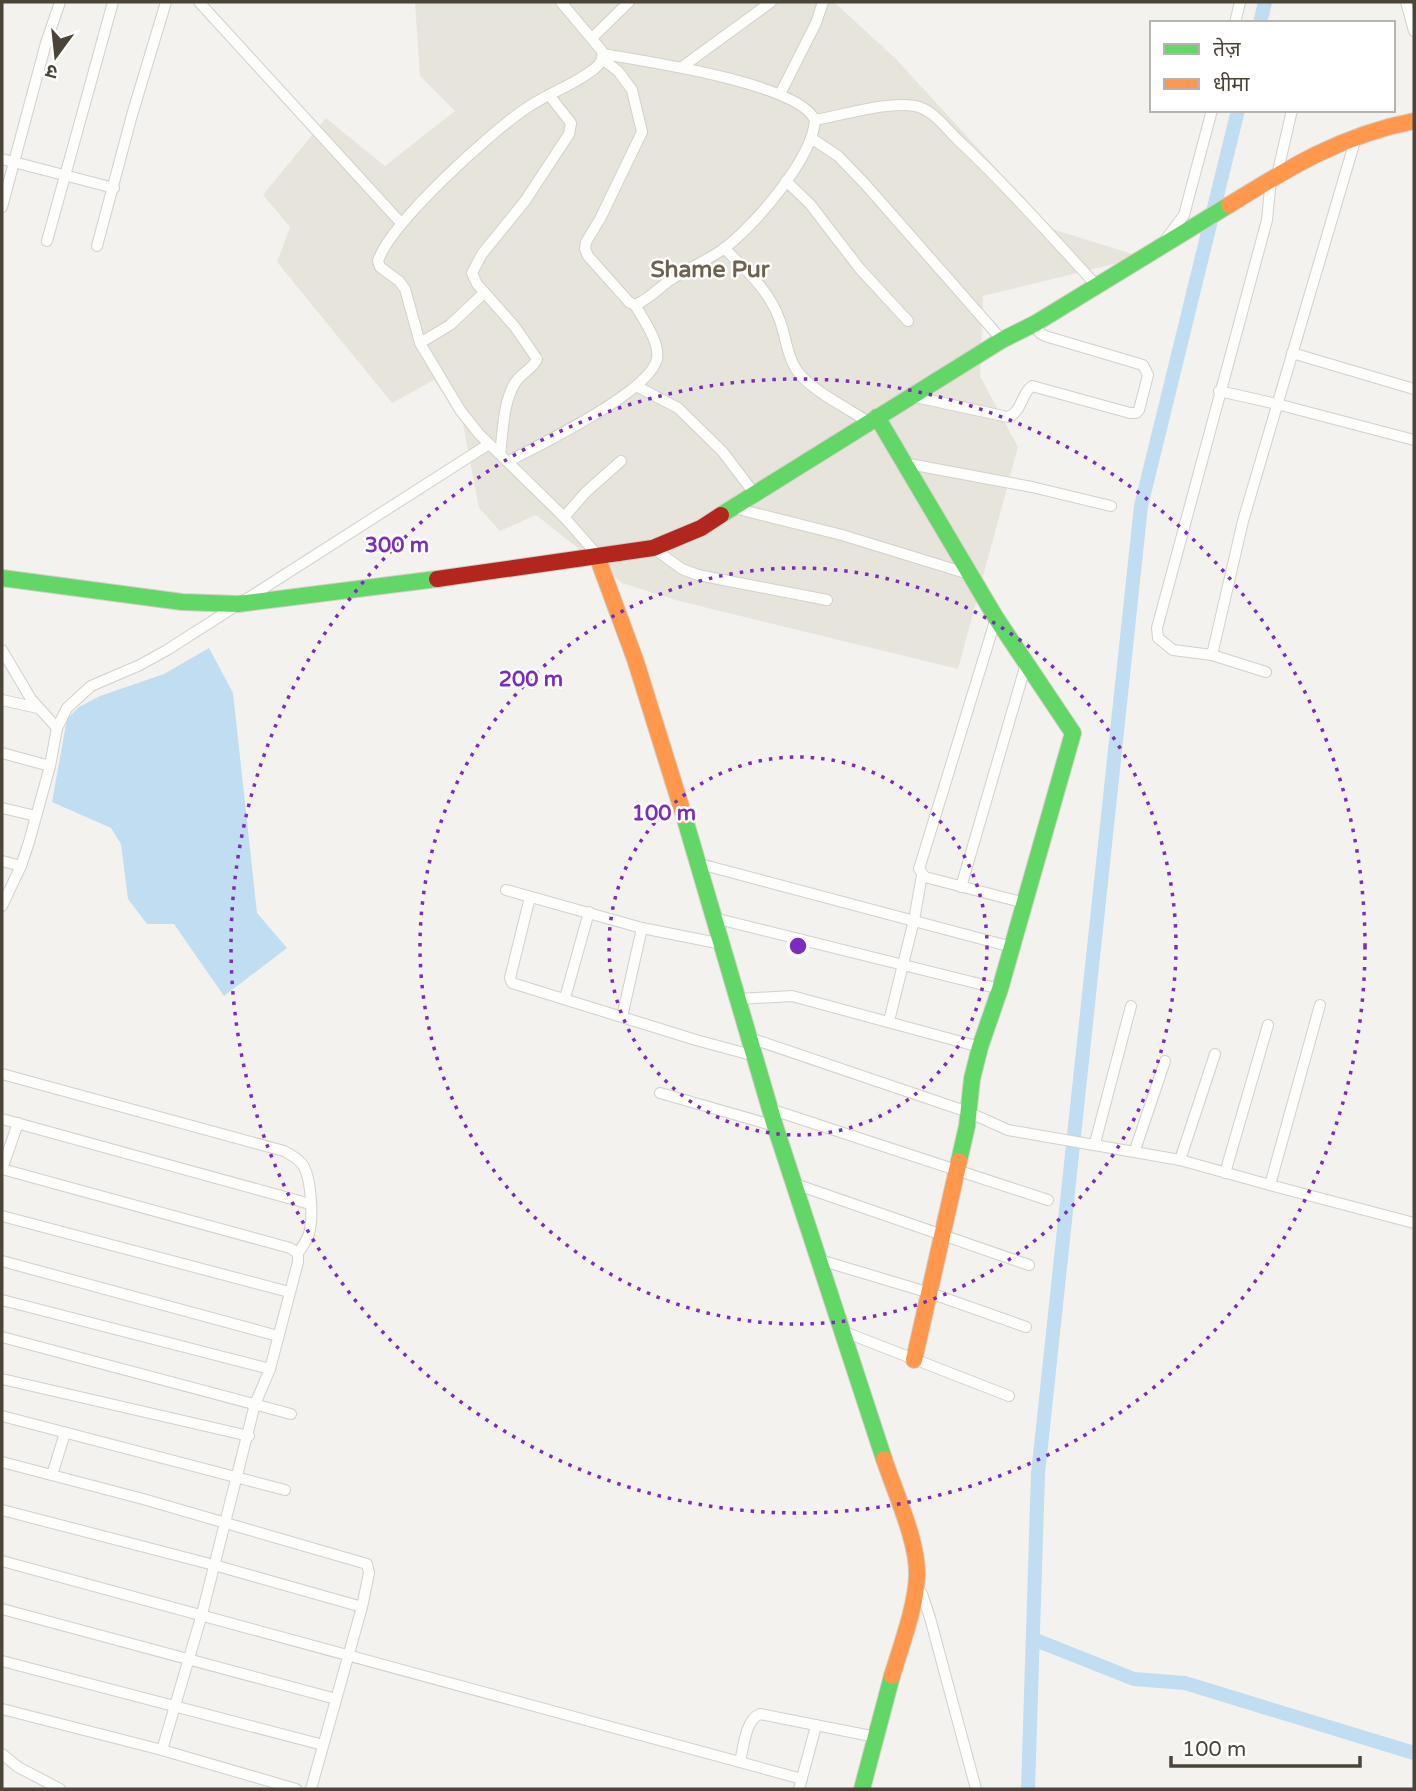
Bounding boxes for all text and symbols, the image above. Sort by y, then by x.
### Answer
north arrow [21,21,91,91]
legend [1150,21,1395,112]
text: तेज़ [1213,37,1241,62]
text: उ [43,59,60,84]
text: धीमा [1213,72,1250,97]
district label: Shame Pur [650,256,771,284]
text: 300 m [365,533,429,558]
text: 200 m [499,667,563,692]
text: 100 m [632,801,696,826]
centre of rings [786,934,810,958]
scale bar [1171,1724,1360,1768]
text: 100 m [1182,1737,1246,1762]

